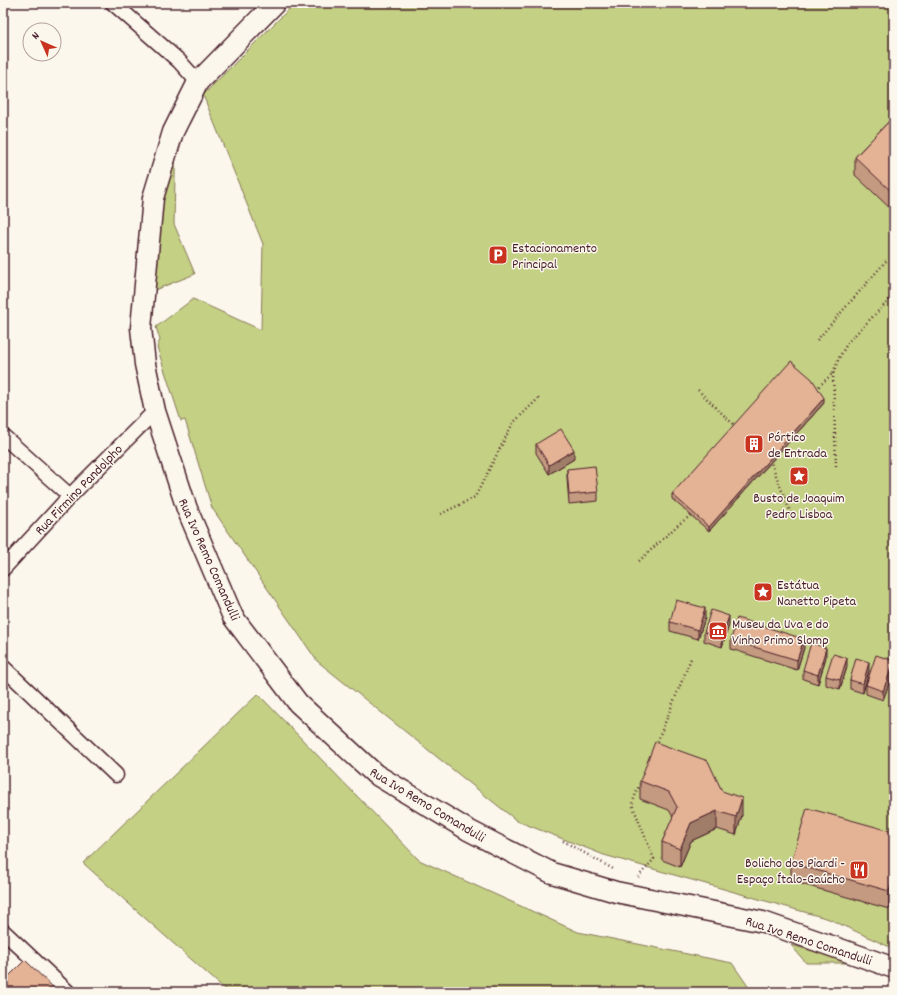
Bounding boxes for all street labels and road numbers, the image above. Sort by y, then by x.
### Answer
street label: Rua Firmino Pandolpho [31,441,128,540]
street label: Rua Ivo Remo Comandulli [172,495,244,625]
street label: Rua Ivo Remo Comandulli [365,763,489,848]
street label: Rua Ivo Remo Comandulli [743,912,875,972]

